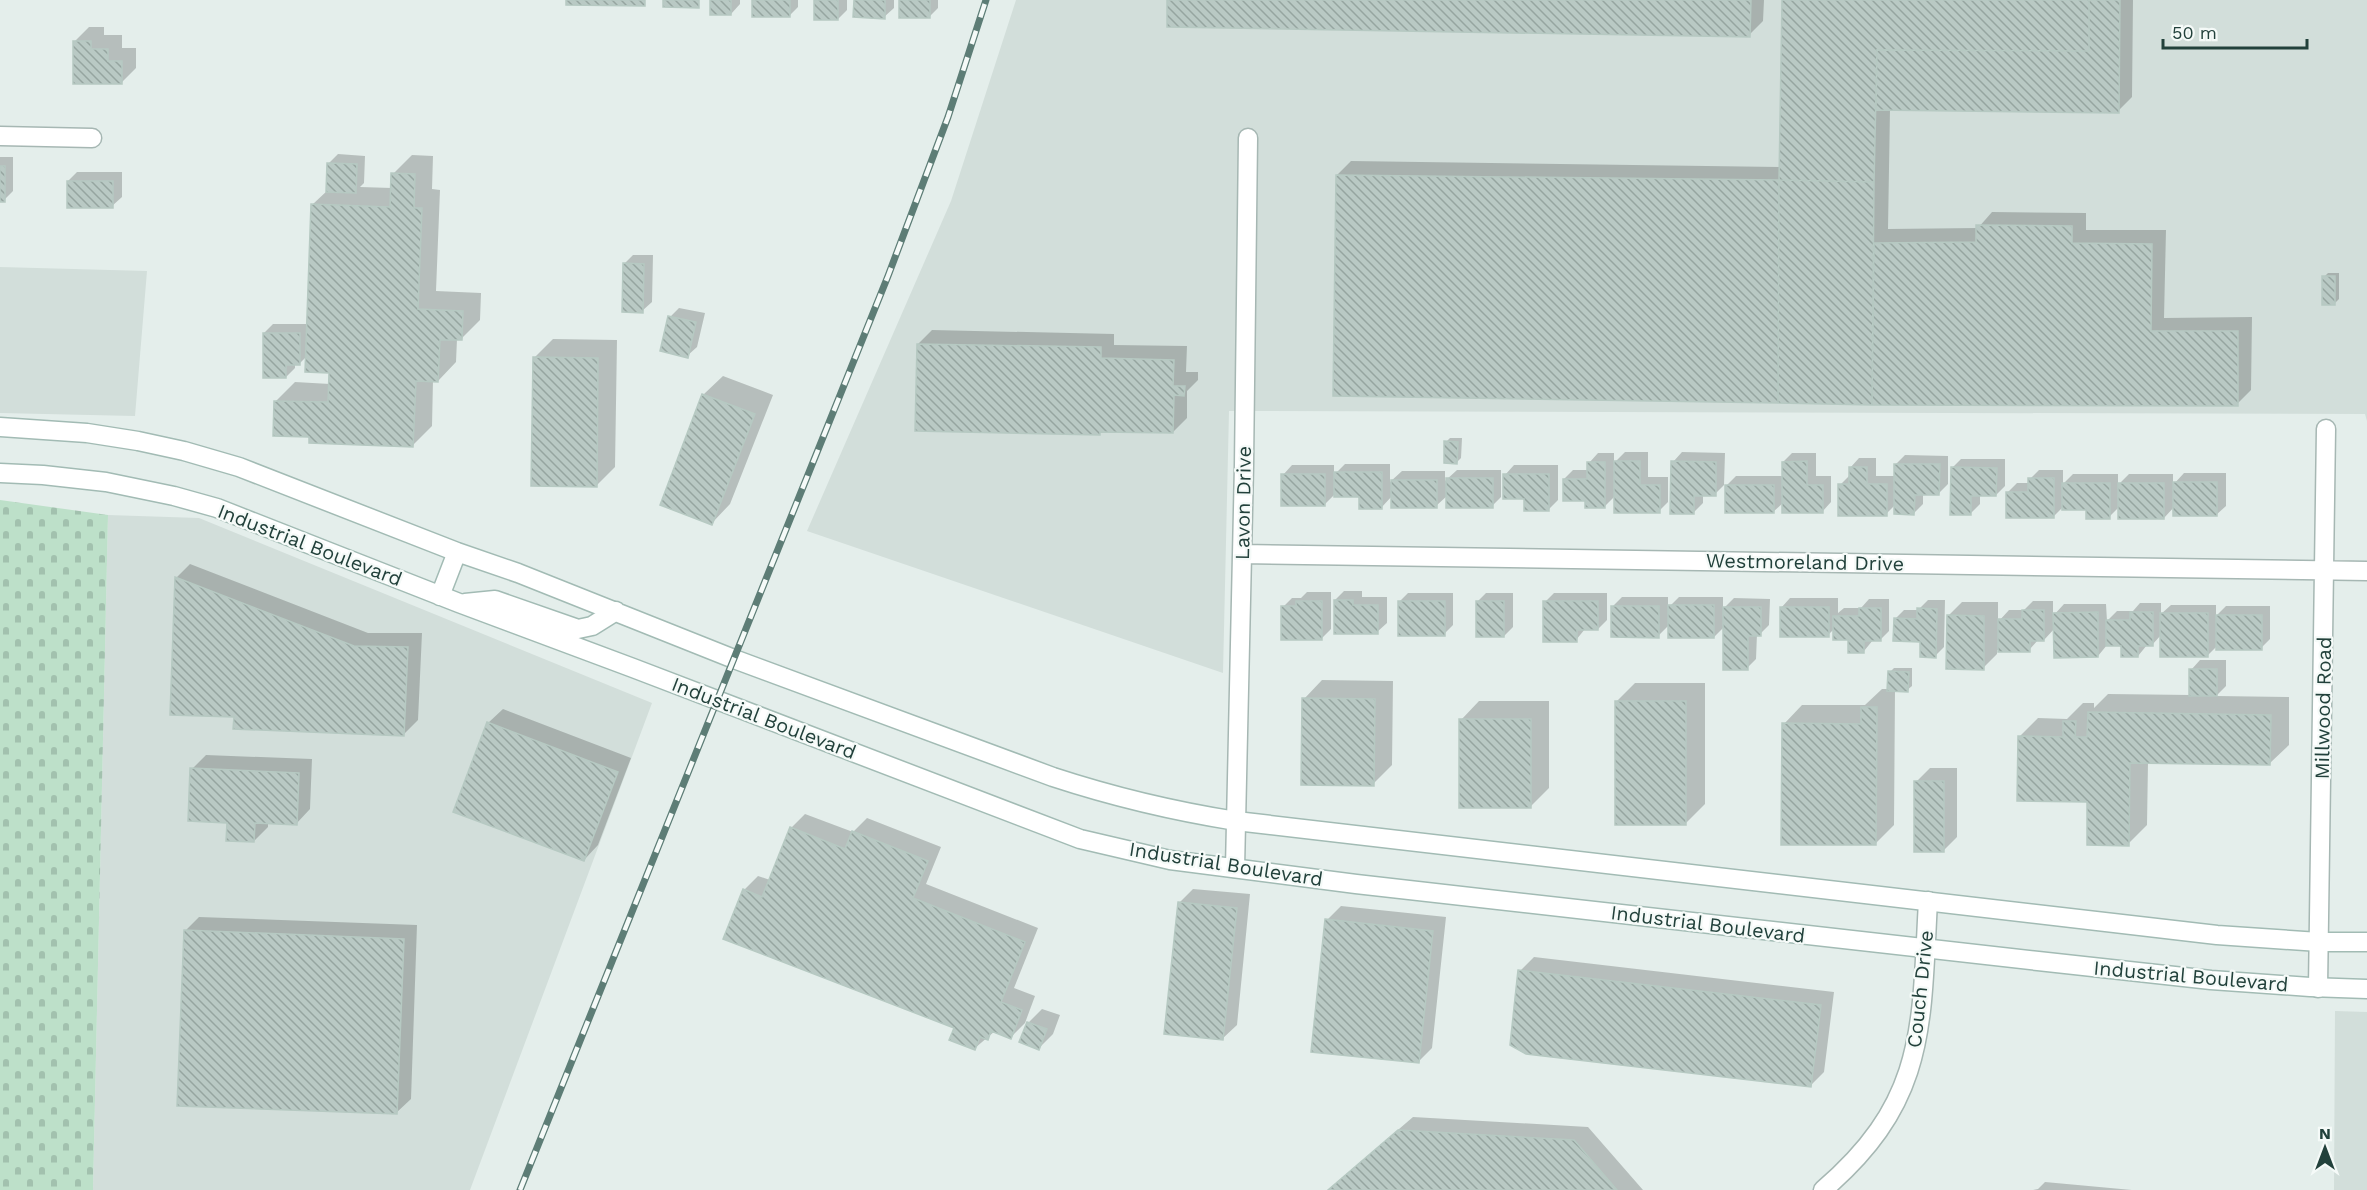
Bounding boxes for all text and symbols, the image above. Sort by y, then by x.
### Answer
scale bar [2163,12,2307,50]
text: 50 m [2172,22,2217,43]
street label: Lavon Drive [1230,446,1256,560]
street label: Industrial Boulevard [214,499,406,591]
street label: Westmoreland Drive [1706,548,1904,576]
street label: Millwood Road [2310,636,2336,780]
street label: Industrial Boulevard [668,672,860,764]
street label: Industrial Boulevard [1127,837,1325,891]
street label: Industrial Boulevard [1609,900,1807,948]
street label: Couch Drive [1902,929,1938,1049]
street label: Industrial Boulevard [2092,956,2290,996]
north arrow [2295,1118,2355,1178]
text: N [2319,1124,2331,1143]

